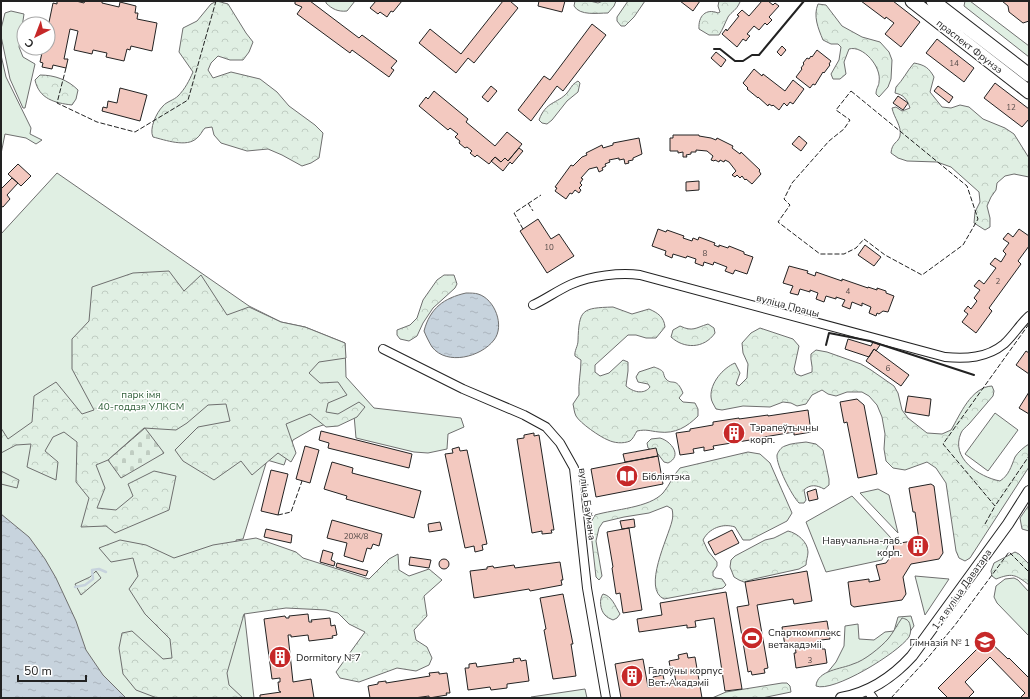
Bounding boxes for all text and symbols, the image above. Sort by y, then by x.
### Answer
north arrow [16,16,56,56]
street label: праспект Фрунзэ [933,16,1006,77]
text: С [21,35,37,51]
house number: 14 [949,58,959,69]
house number: 12 [1006,102,1016,113]
house number: 10 [544,242,554,253]
house number: 8 [703,248,708,259]
house number: 2 [996,276,1001,287]
house number: 4 [846,286,851,297]
street label: вуліца Працы [755,291,821,321]
house number: 6 [886,363,891,374]
park label: парк імя 40-годдзя УЛКСМ [98,388,184,414]
building icon: Тэрапеўтычны корп. [721,420,747,446]
place label: Тэрапеўтычны корп. [750,421,819,447]
library icon: Бібліятэка [614,463,640,489]
street label: вуліца Баўмана [575,467,599,541]
place label: Бібліятэка [642,470,690,484]
house number: 20Ж/8 [344,531,369,542]
building icon: Навучальна-лаб. корп. [905,533,931,559]
place label: Навучальна-лаб. корп. [822,534,902,560]
street label: 1-я вуліца Даватара [929,546,995,633]
sports icon: Спарткомплекс ветакадэміі [739,625,765,651]
place label: Спарткомплекс ветакадэміі [768,626,841,652]
school or university icon: Гімназія № 1 [972,629,998,655]
place label: Гімназія № 1 [910,636,970,650]
building icon: Dormitory №7 [267,644,293,670]
place label: Dormitory №7 [296,651,361,665]
house number: 3 [808,655,813,666]
scale bar [18,657,86,683]
text: 50 m [24,663,52,679]
building icon: Галоўны корпус Вет. Акадэміі [619,663,645,689]
place label: Галоўны корпус Вет. Акадэміі [648,664,723,690]

